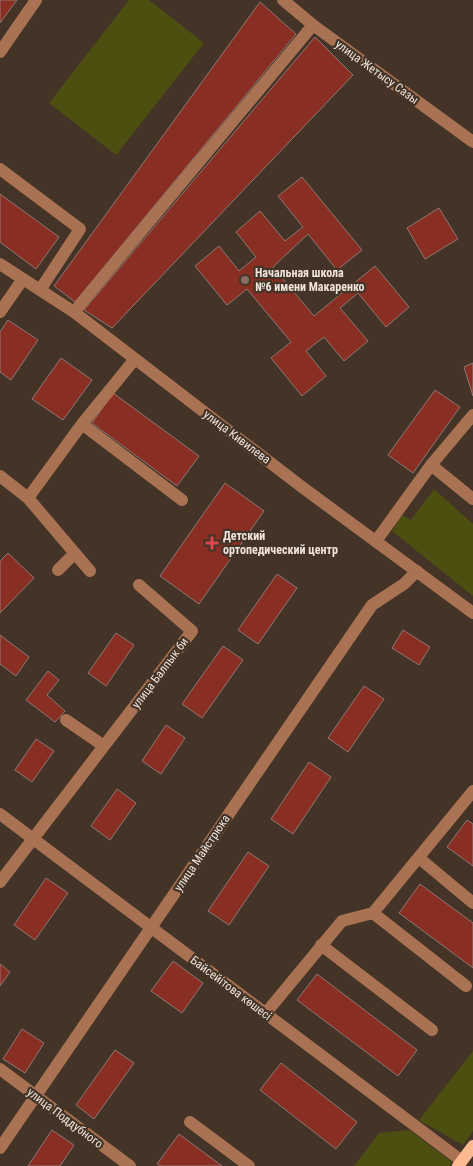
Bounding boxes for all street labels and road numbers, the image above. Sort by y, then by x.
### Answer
street label: улица Жетысу Сазы [333,37,421,107]
street label: улица Кивилева [201,407,273,467]
street label: улица Балпык би [129,635,191,711]
street label: улица Майстрюка [171,812,233,894]
street label: Байсейітова көшесі [188,953,274,1023]
street label: улица Поддубного [24,1085,106,1151]

